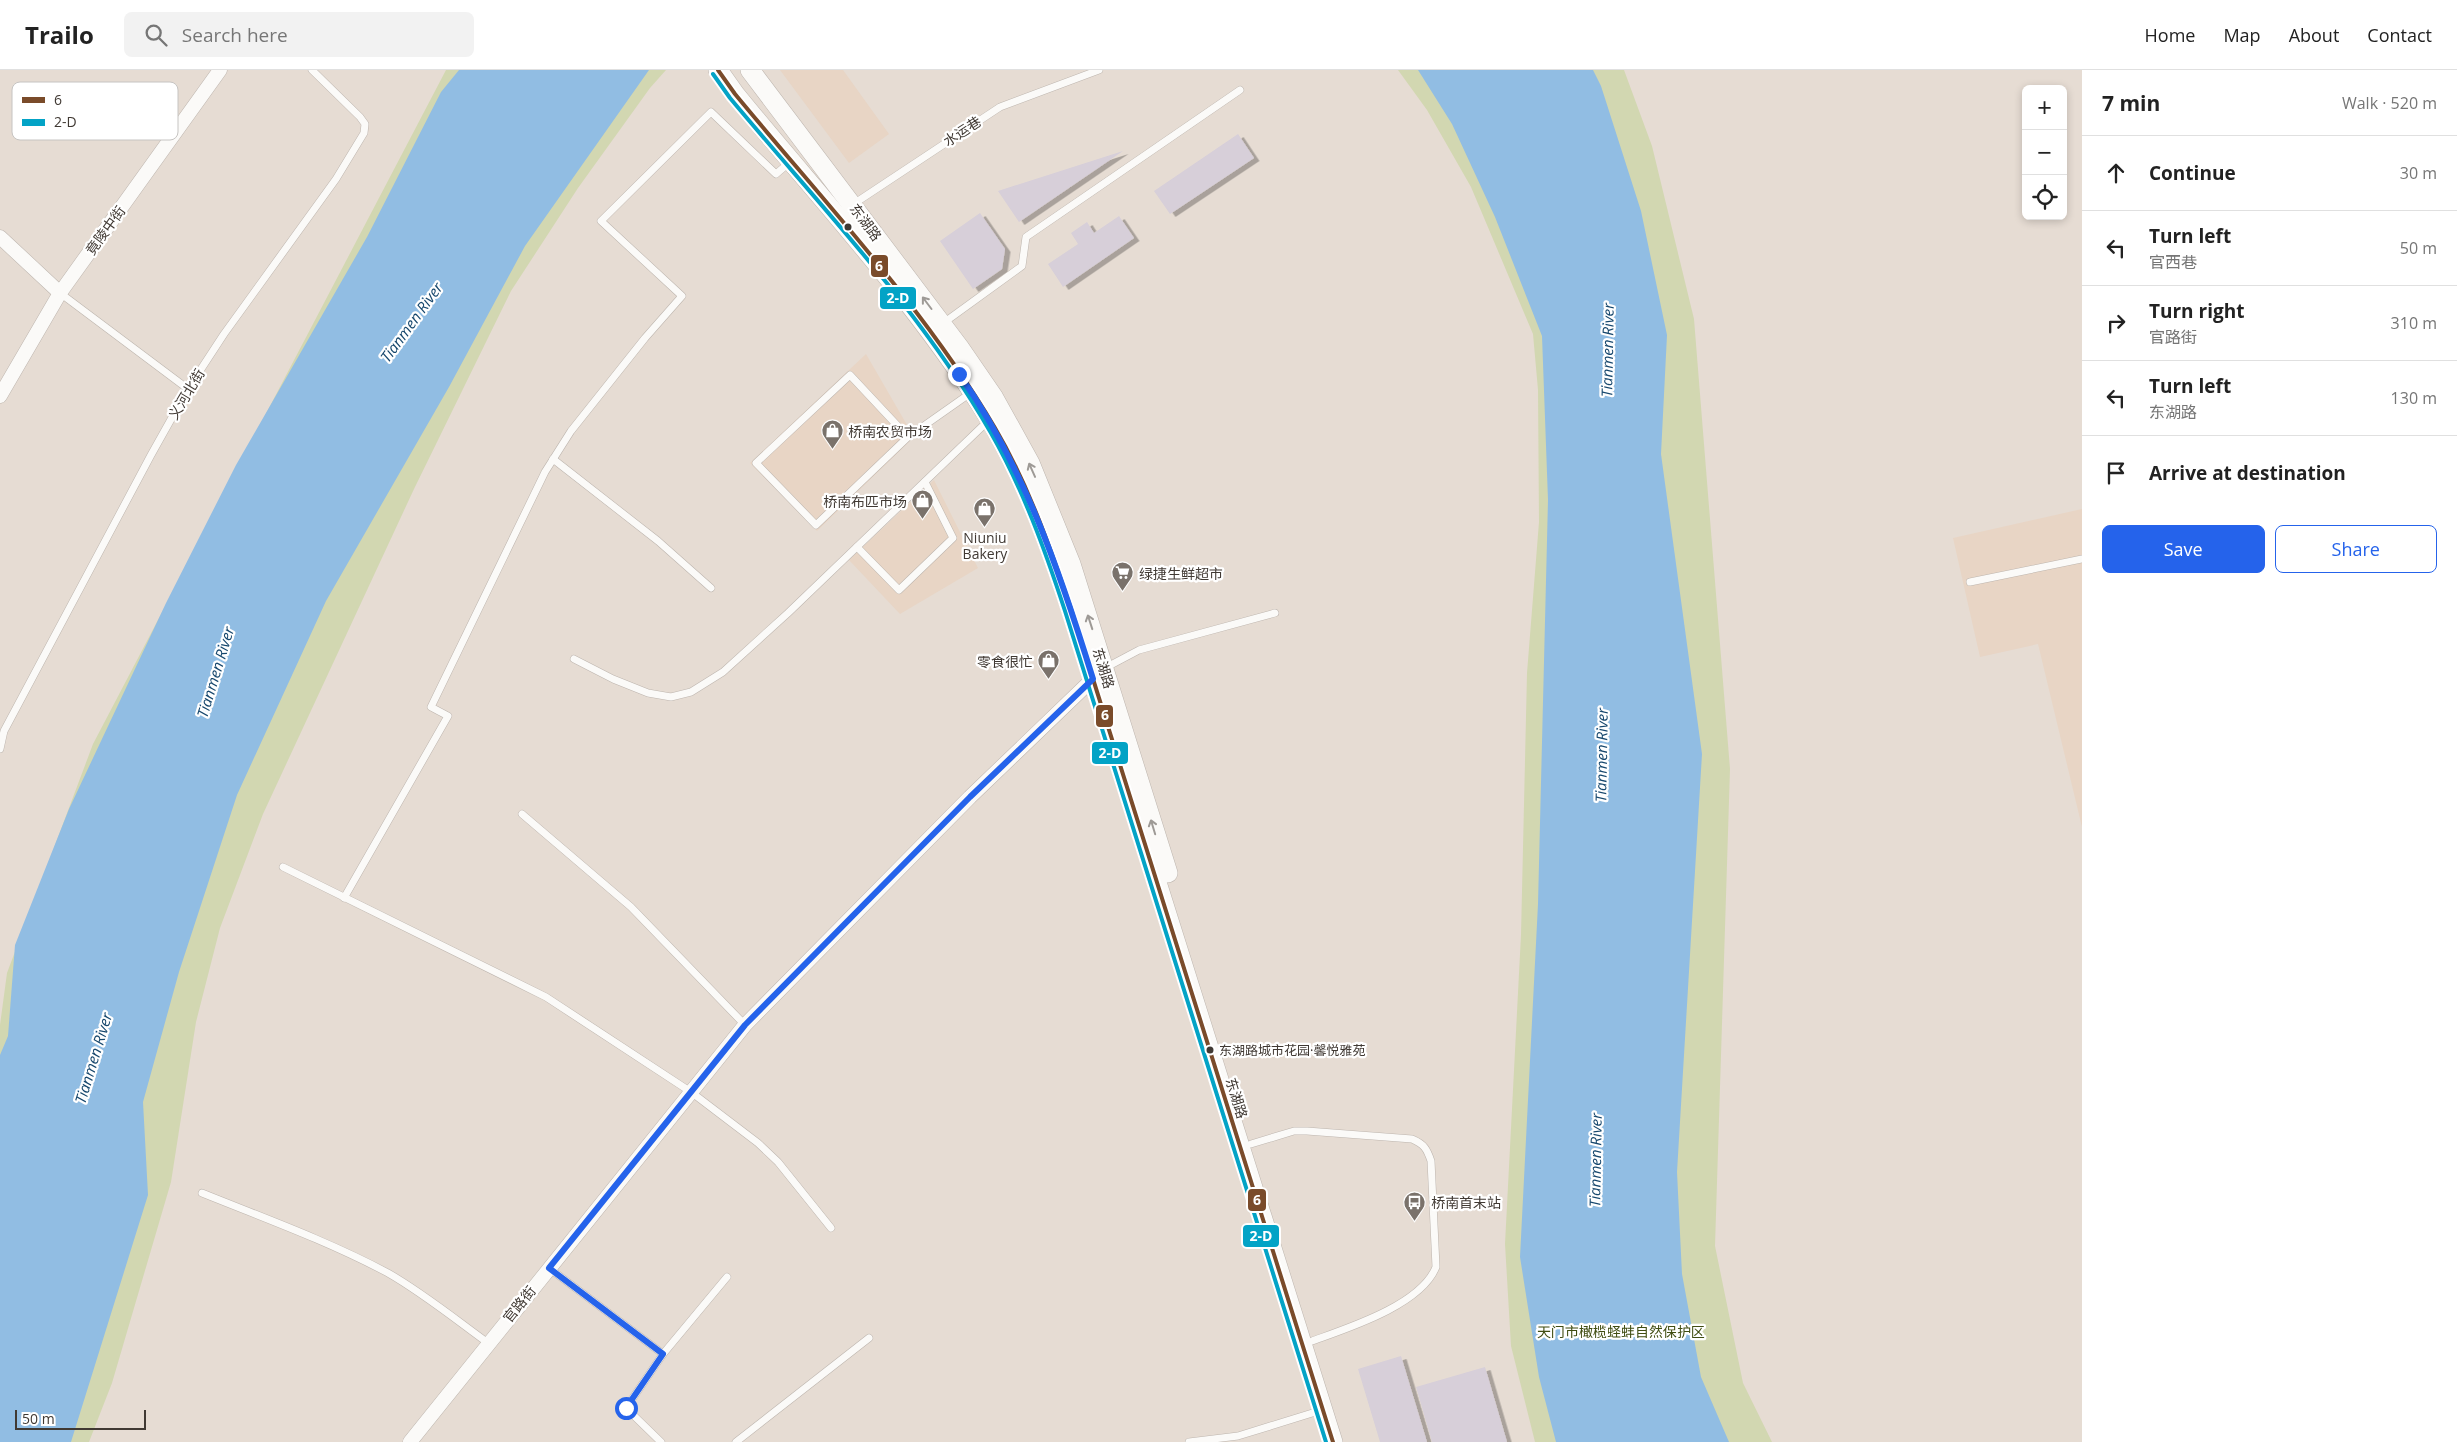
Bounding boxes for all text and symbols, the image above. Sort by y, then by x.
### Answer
search box [124,12,474,57]
text: Trailo [25,18,94,51]
icon: search [142,21,170,49]
text: Search here [182,22,288,48]
text: Home [2145,23,2195,47]
text: Map [2223,23,2261,47]
text: About [2289,23,2339,47]
text: Contact [2367,23,2432,47]
legend [12,82,178,140]
map controls [2022,85,2067,220]
button: + [2022,85,2067,130]
text: 7 min [2102,89,2160,117]
text: 6 [54,90,62,109]
text: Walk · 520 m [2342,92,2437,114]
text: 2-D [54,112,77,131]
street label: 水运巷 [939,112,985,150]
button: − [2022,130,2067,175]
icon: ahead [2102,159,2130,187]
text: Continue [2149,160,2236,186]
text: 30 m [2400,162,2437,184]
button: locate [2022,175,2067,220]
street label: 东湖路 [846,200,886,244]
street label: 竟陵中街 [81,202,129,258]
unlabelled marker [843,222,853,232]
text: Turn left [2149,223,2231,249]
icon: left [2102,234,2130,262]
text: 50 m [2400,237,2437,259]
text: 官西巷 [2149,251,2197,273]
line badge: 6 [870,254,889,278]
text: 6 [875,256,883,275]
water label: Tianmen River [375,277,447,366]
line badge: 2-D [879,286,917,310]
text: 2-D [887,288,909,307]
one-way arrow [922,296,932,310]
text: Turn right [2149,298,2244,324]
water label: Tianmen River [1596,302,1618,397]
icon: right [2102,309,2130,337]
text: 310 m [2391,312,2437,334]
text: 官路街 [2149,326,2197,348]
route end [948,363,971,386]
street label: 义河北街 [163,365,209,423]
text: Turn left [2149,373,2231,399]
icon: left [2102,384,2130,412]
text: 130 m [2391,387,2437,409]
text: 东湖路 [2149,401,2197,423]
shop icon: 桥南农贸市场 [820,419,844,450]
place label: 桥南农贸市场 [848,422,932,441]
icon: arrive [2102,459,2130,487]
text: Arrive at destination [2149,460,2346,486]
one-way arrow [1027,463,1037,478]
shop icon: 桥南布匹市场 [911,489,935,520]
place label: 桥南布匹市场 [823,492,907,511]
shop icon: Niuniu Bakery [973,497,997,528]
button: Save [2102,525,2265,573]
button: Share [2275,525,2437,573]
place label: Niuniu Bakery [963,528,1008,563]
supermarket icon: 绿捷生鲜超市 [1111,561,1135,592]
place label: 绿捷生鲜超市 [1139,564,1223,583]
one-way arrow [1085,614,1094,630]
water label: Tianmen River [192,623,239,720]
street label: 东湖路 [1089,645,1119,691]
shop icon: 零食很忙 [1037,649,1061,680]
place label: 零食很忙 [977,652,1033,671]
line badge: 6 [1095,704,1114,728]
text: 6 [1101,705,1109,724]
water label: Tianmen River [1590,707,1612,802]
line badge: 2-D [1091,741,1129,765]
text: 2-D [1099,743,1121,762]
one-way arrow [1148,819,1158,835]
water label: Tianmen River [70,1009,117,1106]
place label: 东湖路城市花园·馨悦雅苑 [1219,1041,1365,1059]
marker: 东湖路城市花园·馨悦雅苑 [1205,1045,1215,1055]
street label: 东湖路 [1222,1075,1252,1121]
water label: Tianmen River [1584,1112,1606,1207]
line badge: 6 [1247,1188,1267,1212]
text: 6 [1253,1190,1261,1209]
bus stop icon: 桥南首末站 [1403,1190,1427,1221]
place label: 桥南首末站 [1431,1193,1501,1212]
line badge: 2-D [1242,1224,1280,1248]
text: 2-D [1250,1226,1272,1245]
street label: 官路街 [498,1282,540,1326]
park label: 天门市橄榄蛏蚌自然保护区 [1537,1322,1705,1341]
route start [615,1397,638,1420]
scale bar [15,1407,146,1430]
text: 50 m [22,1409,55,1428]

